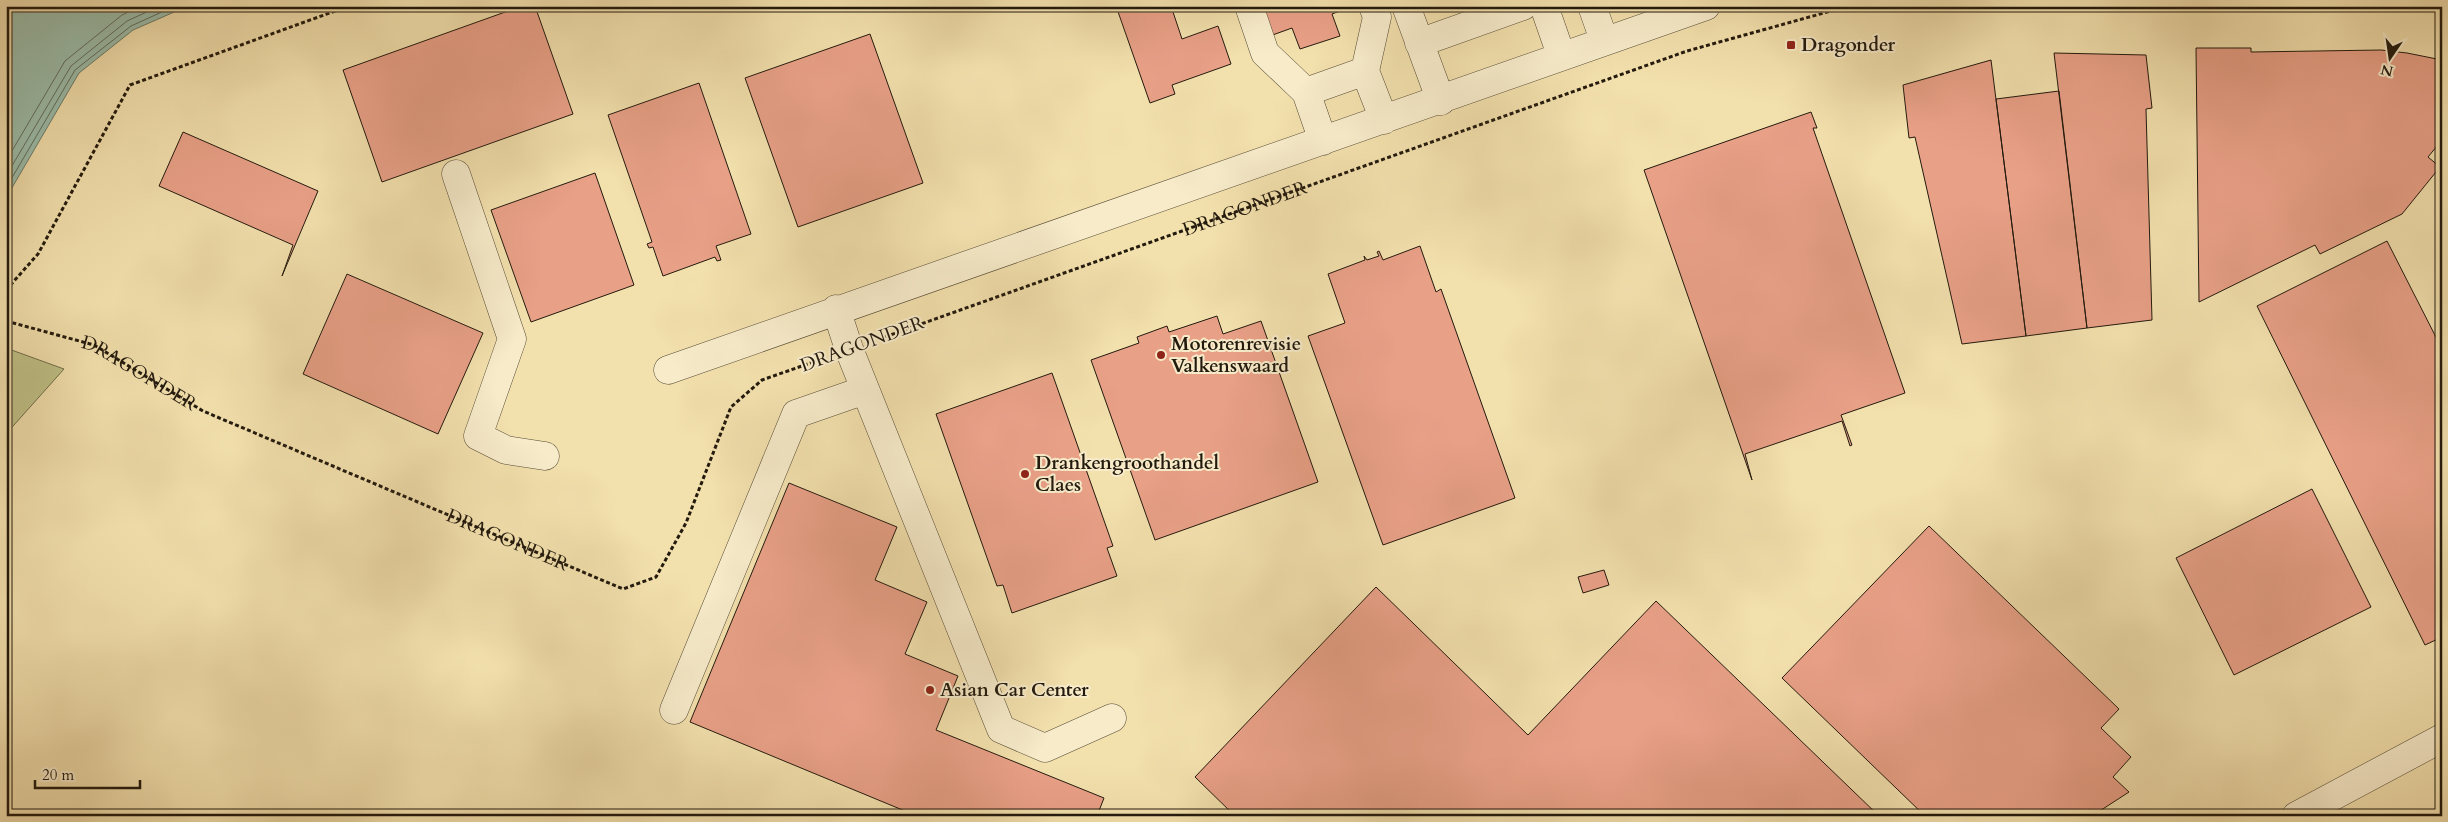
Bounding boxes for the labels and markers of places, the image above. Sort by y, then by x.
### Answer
place label: Dragonder [1801,32,1896,58]
marker: Dragonder [1785,39,1797,51]
place label: Motorenrevisie Valkenswaard [1171,331,1301,379]
marker: Motorenrevisie Valkenswaard [1155,349,1167,361]
place label: Drankengroothandel Claes [1035,450,1220,498]
marker: Drankengroothandel Claes [1019,468,1031,480]
place label: Asian Car Center [940,677,1089,703]
marker: Asian Car Center [924,684,936,696]

